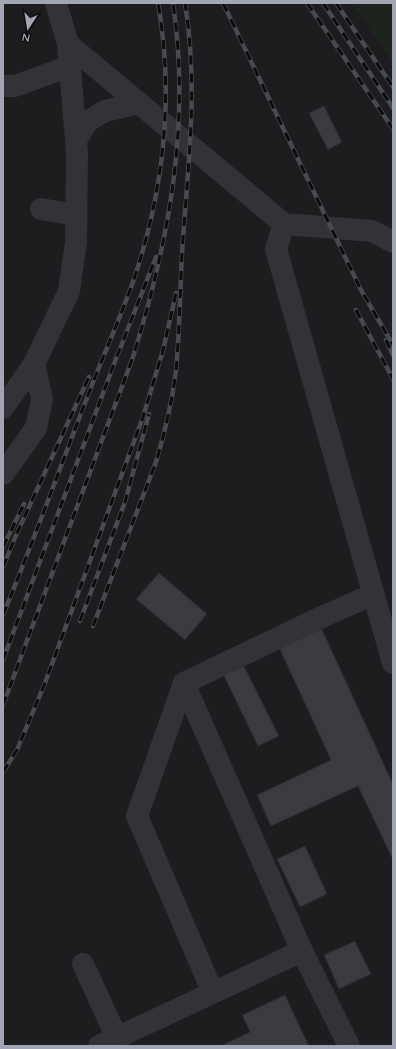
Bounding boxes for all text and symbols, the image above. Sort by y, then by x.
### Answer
north arrow [8,8,48,48]
text: N [21,30,31,45]

